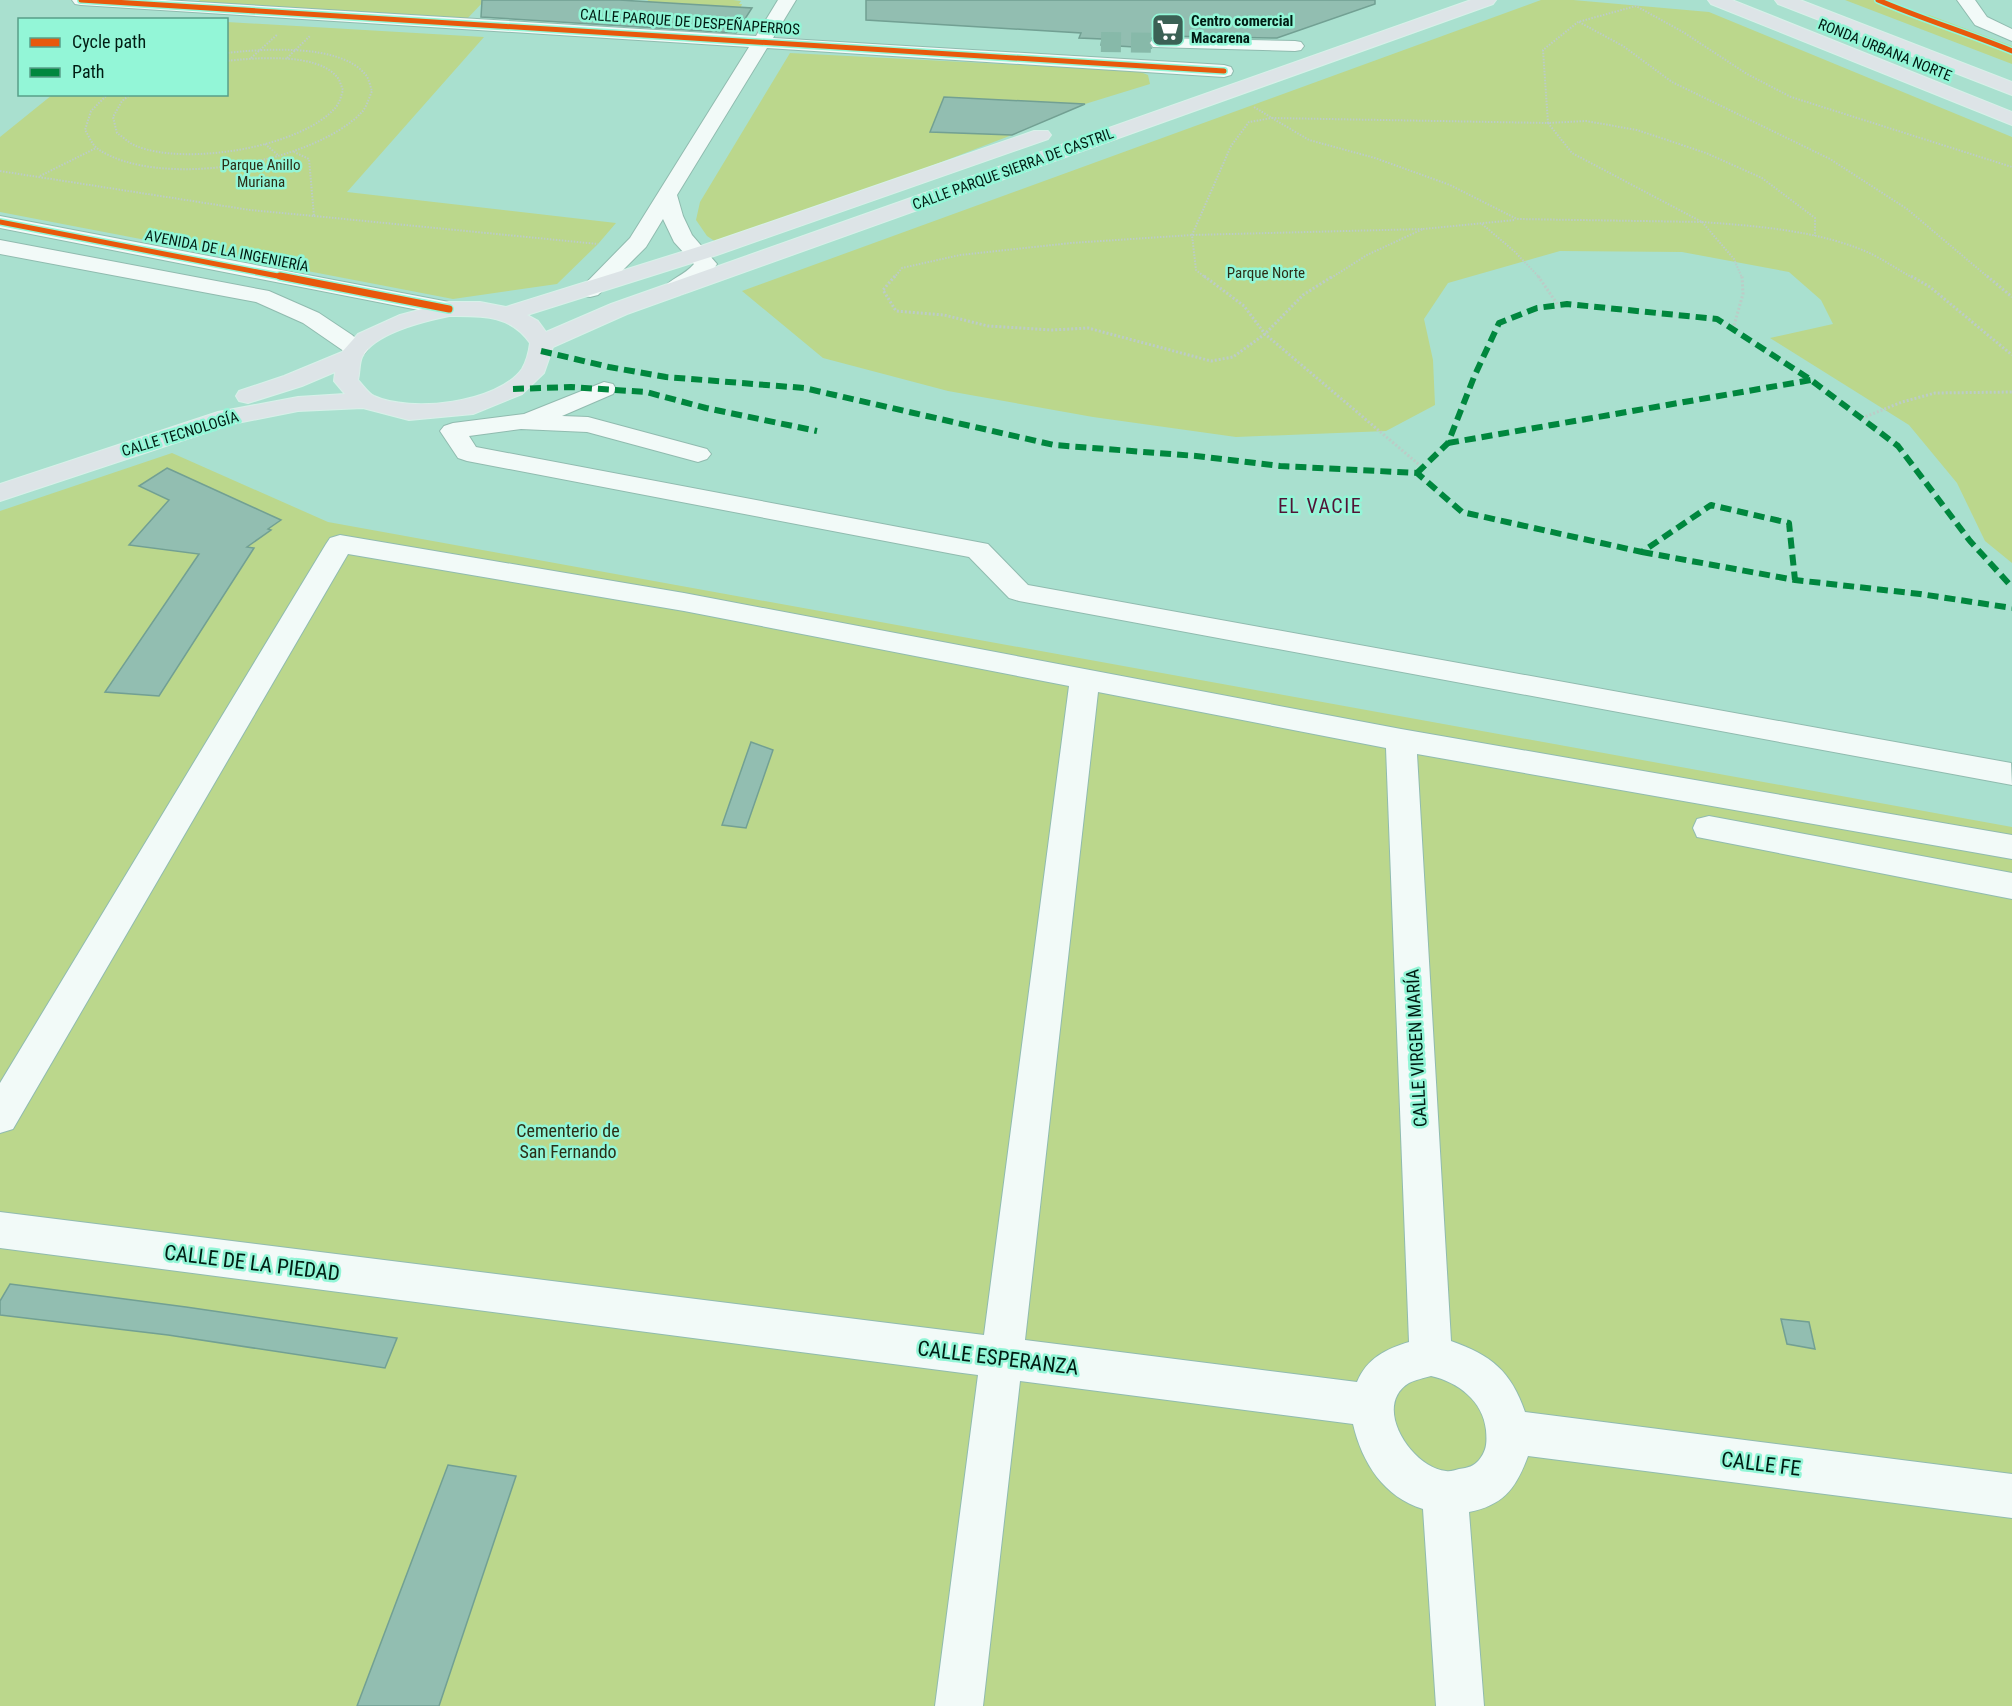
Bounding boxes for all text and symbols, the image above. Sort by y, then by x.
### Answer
street label: CALLE PARQUE DE DESPEÑAPERROS [580,5,801,39]
supermarket icon: Centro comercial Macarena [1150,12,1186,48]
place label: Centro comercial Macarena [1191,12,1293,47]
street label: RONDA URBANA NORTE [1816,15,1954,85]
legend [18,18,228,96]
text: Cycle path [72,31,146,52]
text: Path [72,61,105,82]
street label: CALLE PARQUE SIERRA DE CASTRIL [910,124,1116,214]
park label: Parque Anillo Muriana [222,156,300,191]
street label: AVENIDA DE LA INGENIERÍA [144,226,311,276]
park label: Parque Norte [1227,264,1305,282]
street label: CALLE TECNOLOGÍA [119,408,241,460]
district label: EL VACIE [1278,494,1362,518]
street label: CALLE VIRGEN MARÍA [1401,968,1431,1128]
park label: Cementerio de San Fernando [516,1120,620,1162]
street label: CALLE DE LA PIEDAD [163,1240,341,1286]
street label: CALLE ESPERANZA [916,1336,1080,1380]
street label: CALLE FE [1720,1447,1802,1481]

